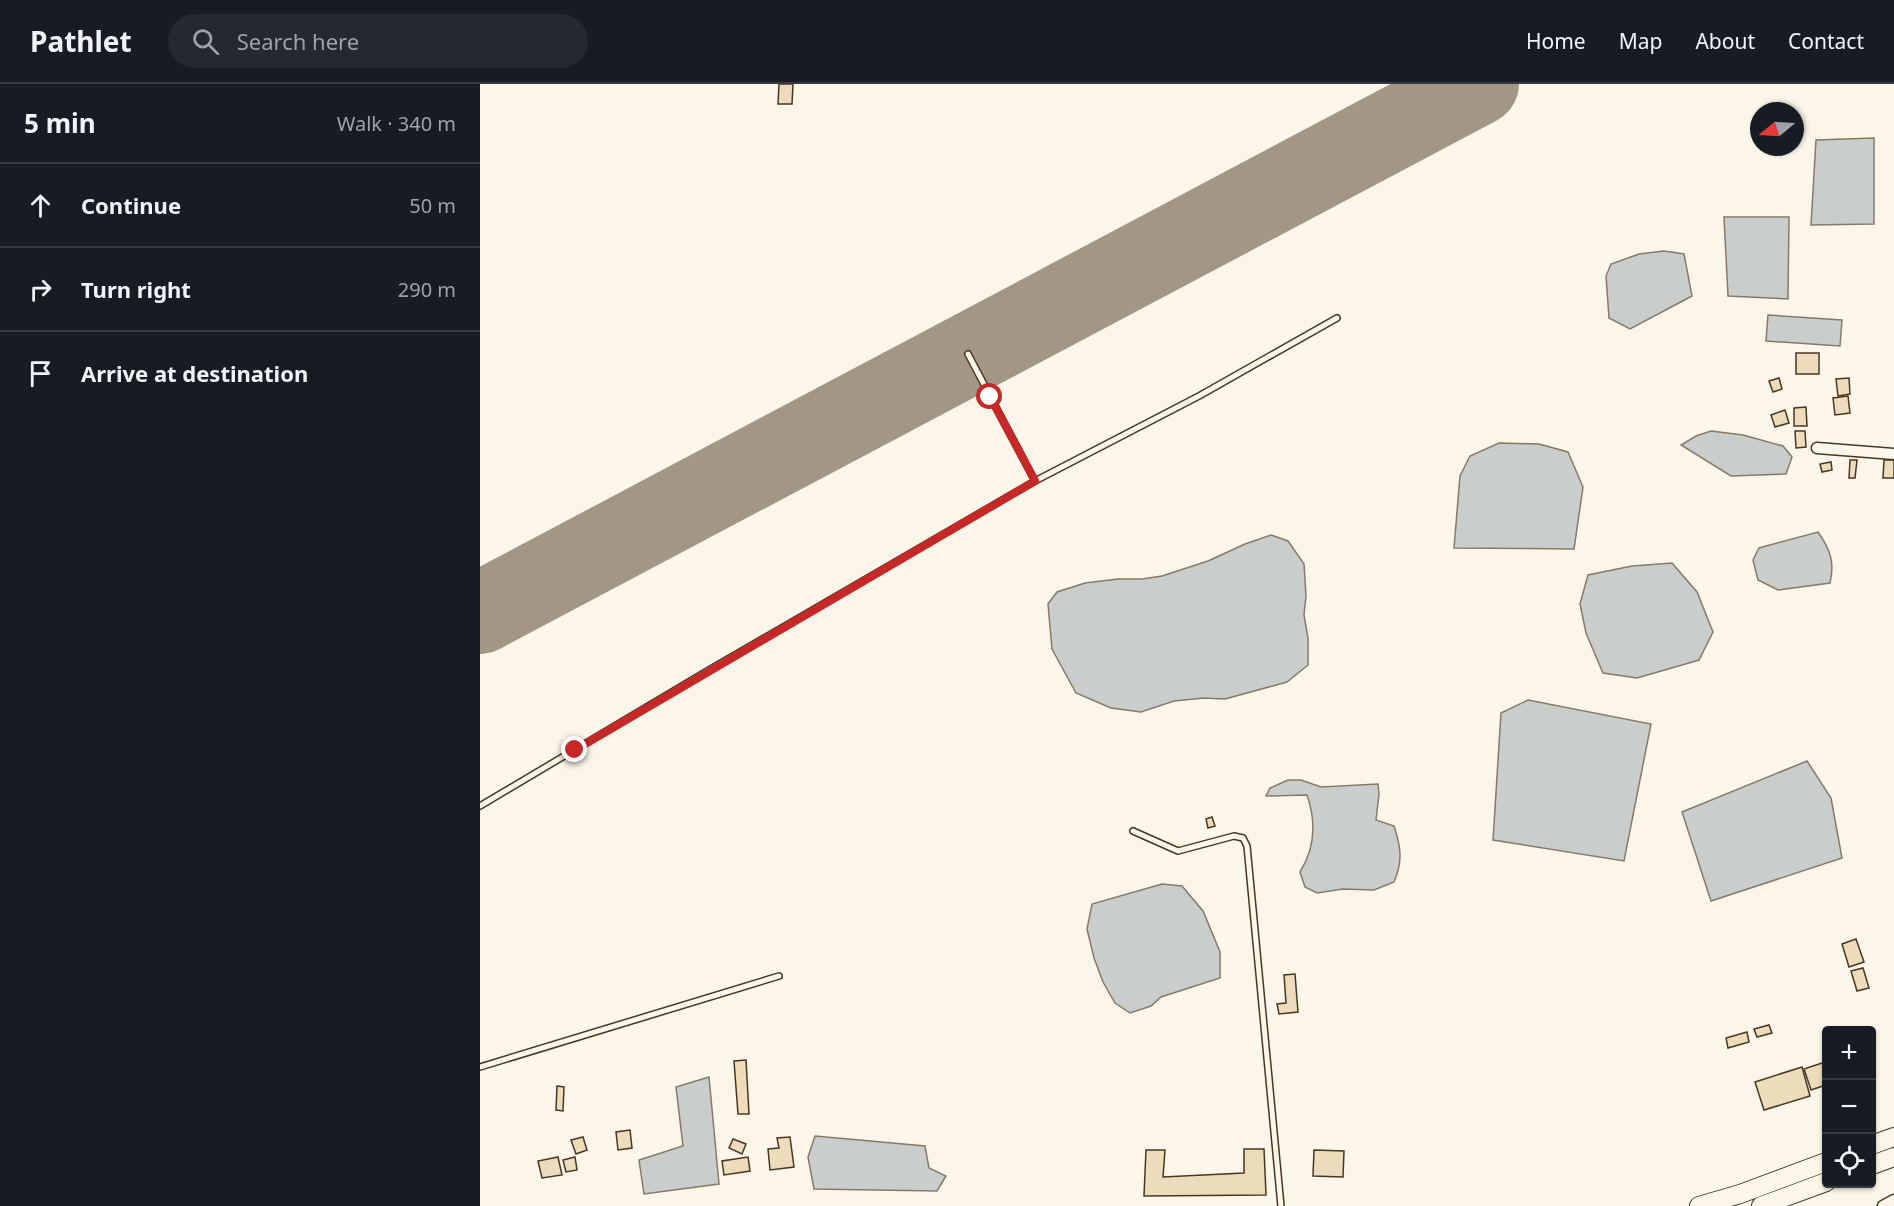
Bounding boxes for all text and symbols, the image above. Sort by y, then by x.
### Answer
search box [168,14,588,68]
text: Pathlet [30,22,132,60]
icon: search [189,25,222,58]
text: Search here [237,26,359,56]
text: Home [1526,27,1586,55]
text: Map [1619,27,1662,55]
text: About [1695,27,1755,55]
text: Contact [1788,27,1864,55]
north arrow [1750,102,1804,156]
text: 5 min [24,105,96,141]
text: Walk · 340 m [337,110,456,137]
icon: ahead [24,189,57,222]
text: Continue [81,190,181,220]
text: 50 m [409,192,456,219]
icon: right [24,273,57,306]
text: Turn right [81,274,191,304]
text: 290 m [398,276,456,303]
icon: arrive [24,357,57,390]
text: Arrive at destination [81,358,308,388]
route start [976,383,1002,409]
route end [561,736,587,762]
map controls [1822,1026,1876,1188]
button: + [1822,1026,1876,1080]
button: − [1822,1080,1876,1134]
button: locate [1822,1134,1876,1188]

